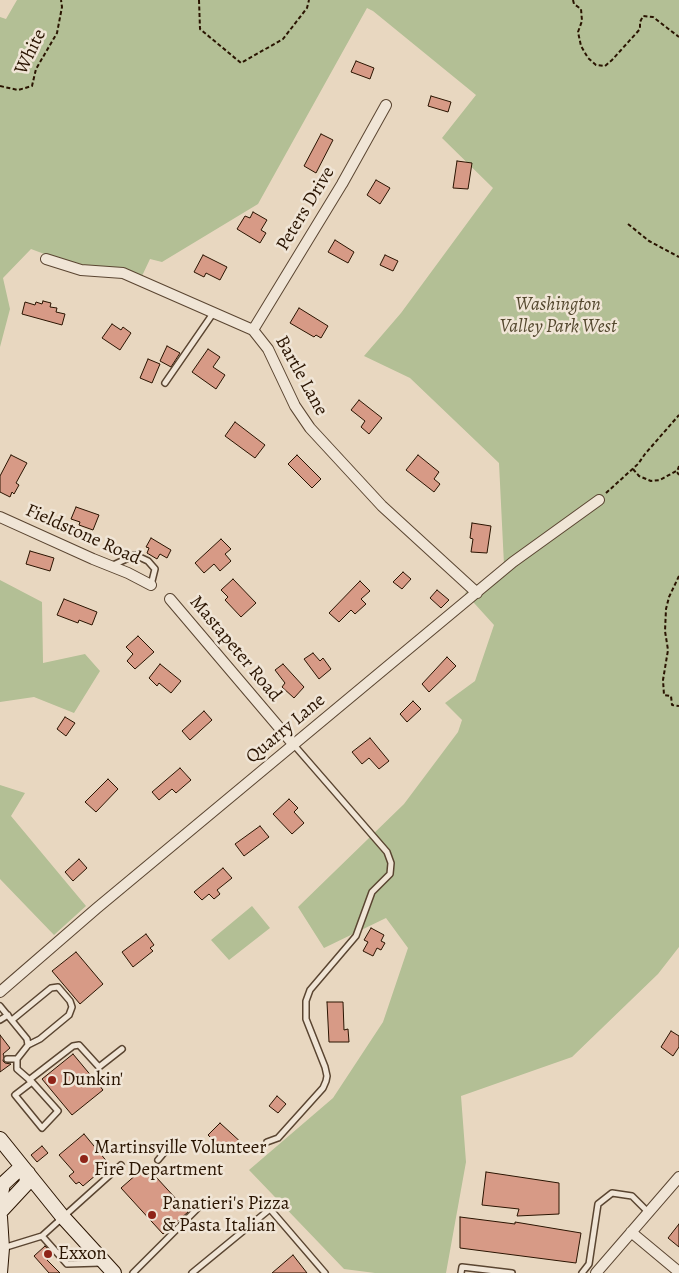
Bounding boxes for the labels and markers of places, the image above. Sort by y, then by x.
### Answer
place label: Dunkin' [62,1069,123,1091]
marker: Dunkin' [46,1074,58,1086]
place label: Martinsville Volunteer Fire Department [94,1137,267,1181]
marker: Martinsville Volunteer Fire Department [78,1153,90,1165]
place label: Panatieri's Pizza & Pasta Italian [162,1193,290,1237]
marker: Panatieri's Pizza & Pasta Italian [146,1209,158,1221]
place label: Exxon [58,1243,107,1265]
marker: Exxon [42,1248,54,1260]

